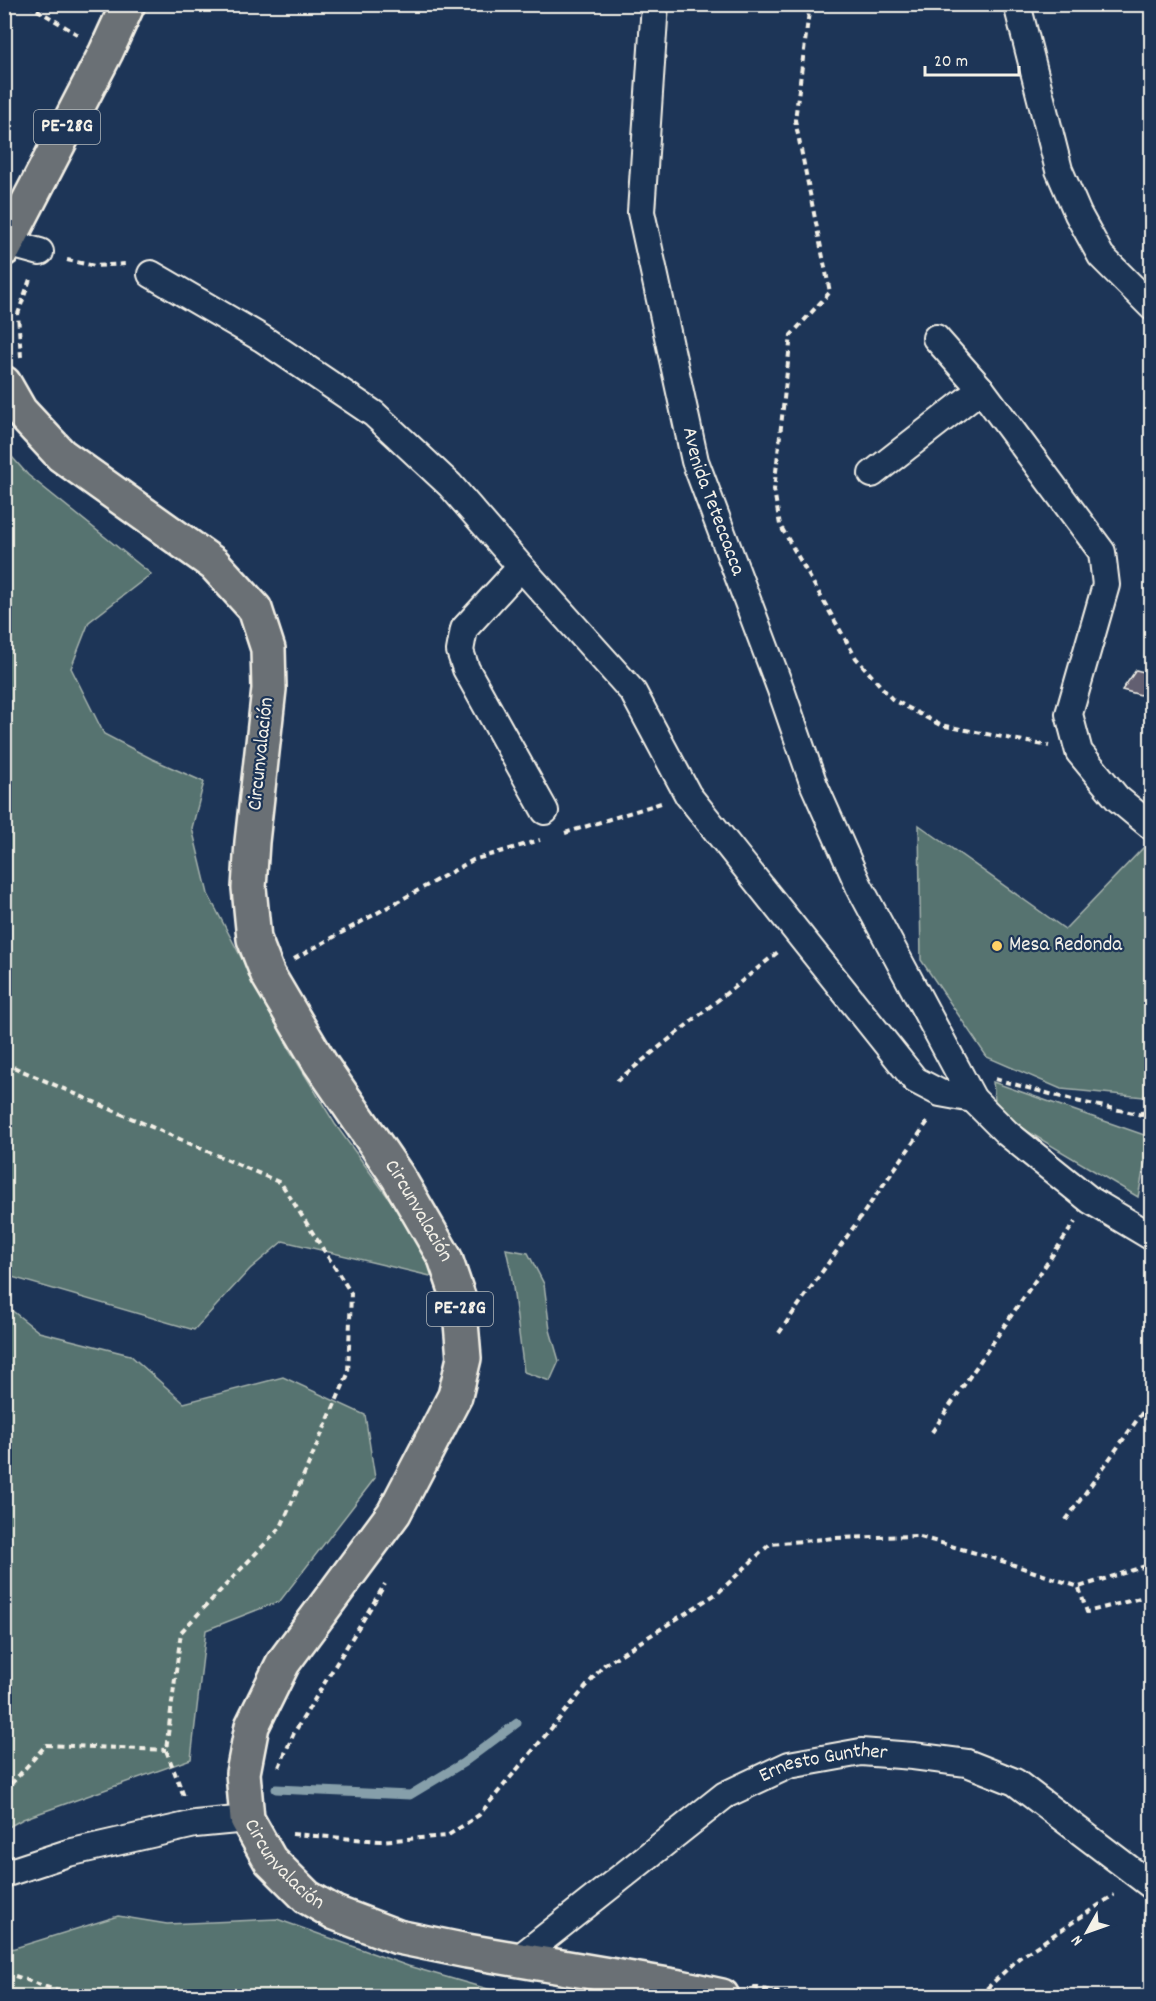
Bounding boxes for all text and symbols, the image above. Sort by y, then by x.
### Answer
scale bar [925,39,1020,77]
text: 20 m [934,50,968,75]
road number: PE-28G [34,110,100,144]
street label: Avenida Teteccacca [673,424,752,581]
street label: Circunvalación [241,696,283,812]
place label: Mesa Redonda [1009,931,1123,961]
marker: Mesa Redonda [990,939,1004,953]
street label: Circunvalación [376,1154,459,1268]
road number: PE-28G [427,1292,493,1326]
street label: Ernesto Gunther [754,1737,889,1792]
street label: Circunvalación [235,1814,329,1919]
north arrow [1057,1902,1117,1962]
text: N [1066,1930,1089,1950]

